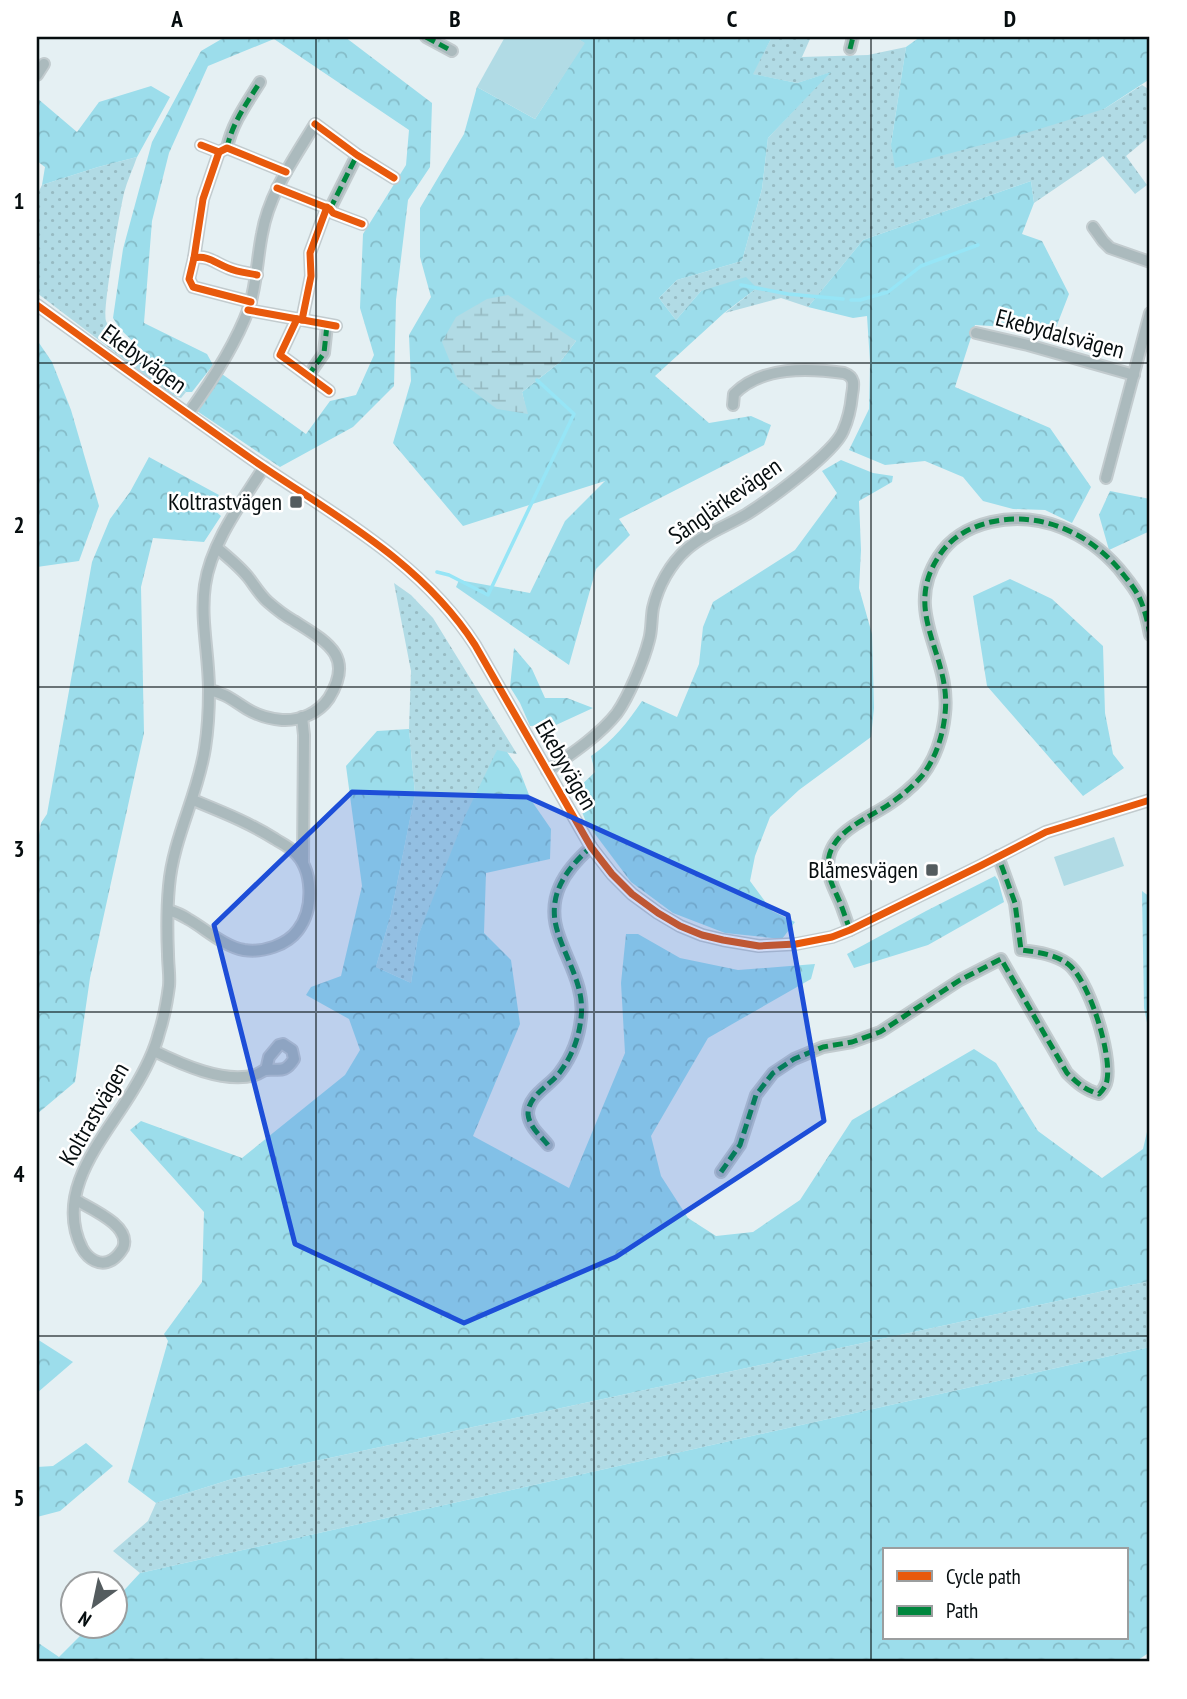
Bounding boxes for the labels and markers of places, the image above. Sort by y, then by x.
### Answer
place label: Koltrastvägen [168,486,282,517]
marker: Koltrastvägen [288,494,304,510]
place label: Blåmesvägen [808,854,918,885]
marker: Blåmesvägen [924,862,940,878]

